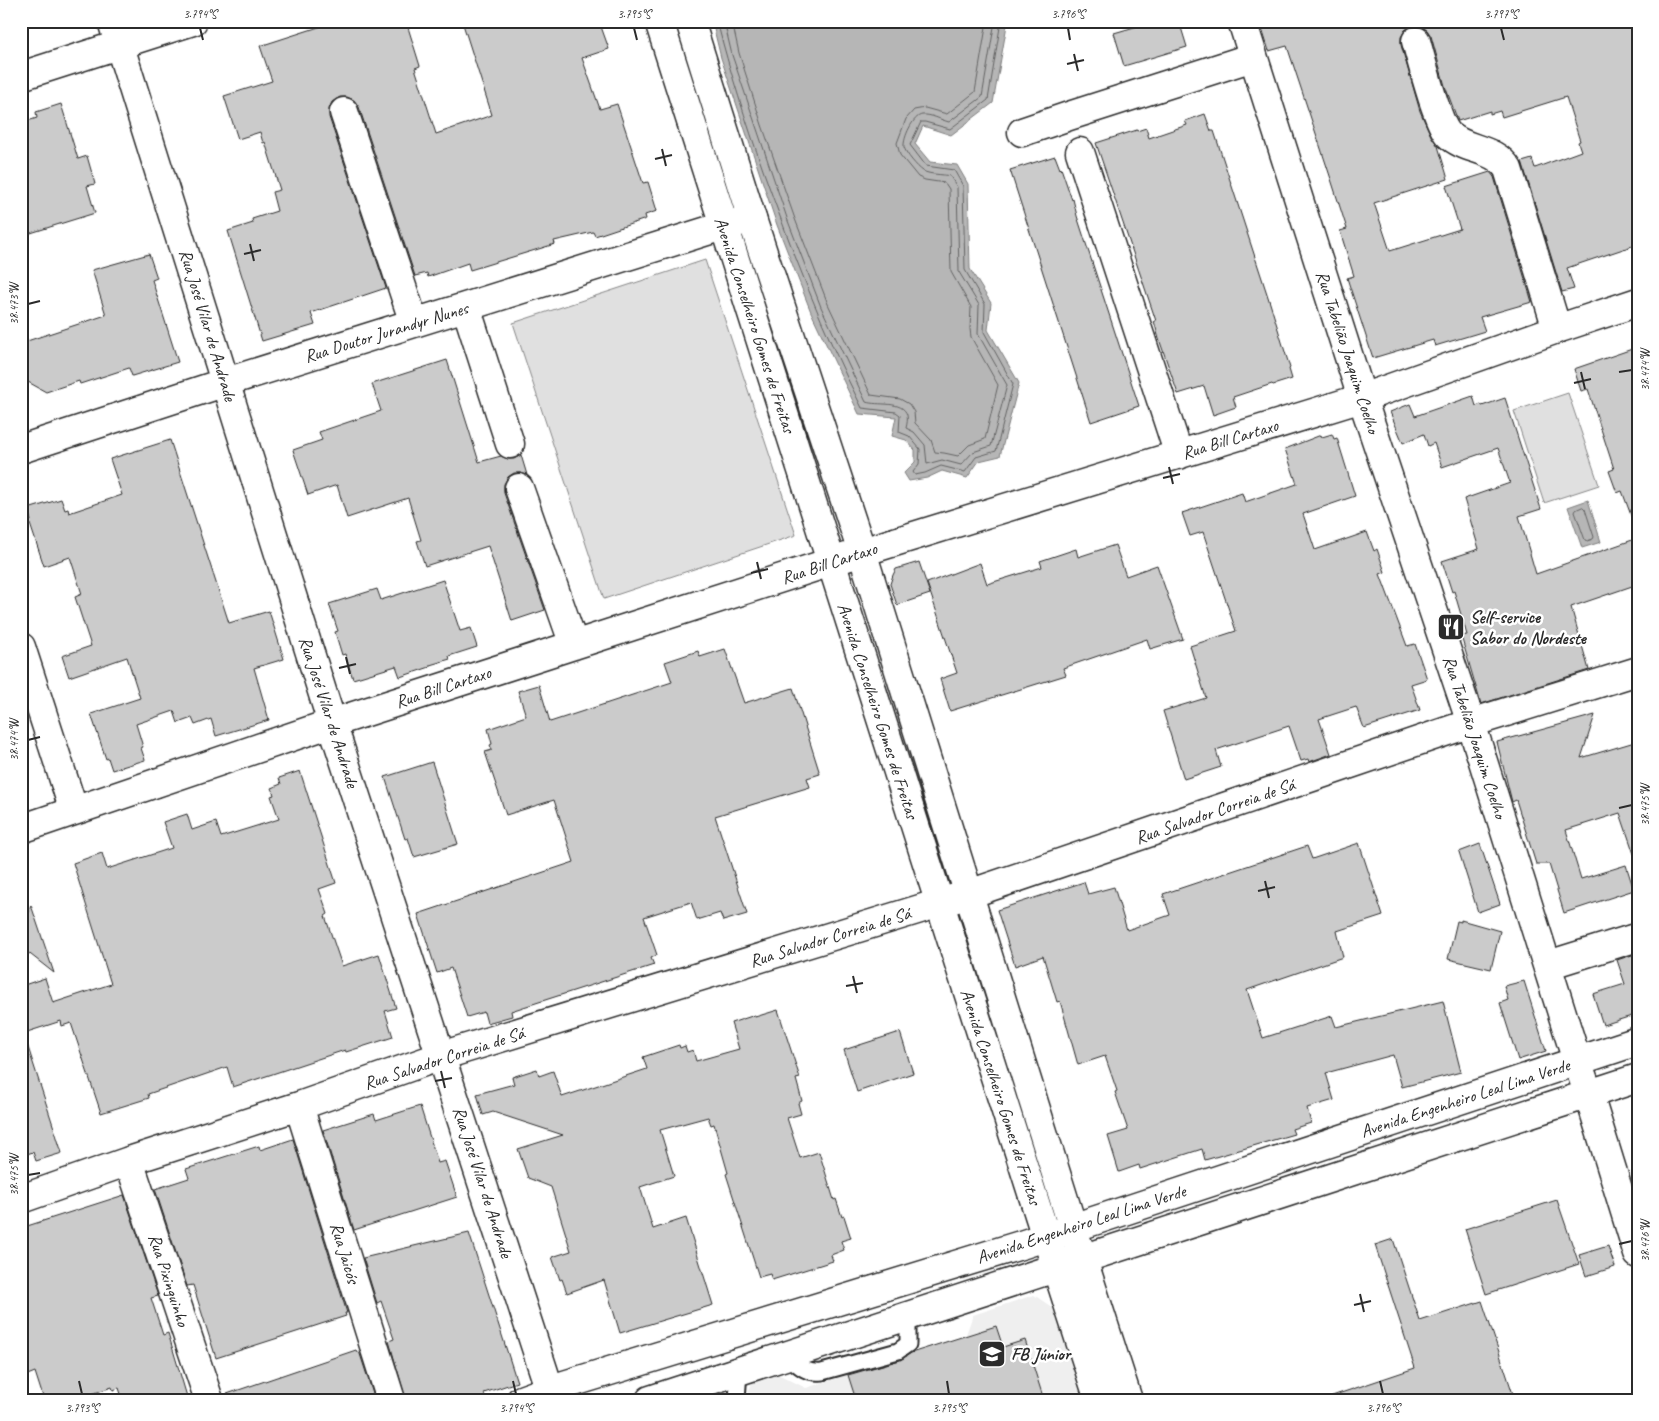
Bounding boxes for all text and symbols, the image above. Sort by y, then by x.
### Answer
text: 3.794°S [183,6,219,22]
text: 3.795°S [617,6,653,22]
text: 3.796°S [1051,6,1087,22]
text: 3.797°S [1484,6,1520,22]
street label: Avenida Conselheiro Gomes de Freitas [710,214,801,438]
street label: Rua José Vilar de Andrade [174,247,242,405]
street label: Rua Tabelião Joaquim Coelho [1311,268,1385,438]
text: 38.473°W [6,281,22,325]
street label: Rua Doutor Jurandyr Nunes [301,296,472,367]
text: 38.474°W [1637,347,1653,391]
street label: Rua Bill Cartaxo [1179,414,1282,464]
street label: Rua Bill Cartaxo [778,537,881,589]
street label: Avenida Conselheiro Gomes de Freitas [833,600,924,824]
place label: Self-service Sabor do Nordeste [1470,606,1588,649]
restaurant icon: Self-service Sabor do Nordeste [1436,612,1466,642]
street label: Rua José Vilar de Andrade [294,634,364,791]
street label: Rua Tabelião Joaquim Coelho [1438,653,1512,823]
street label: Rua Bill Cartaxo [392,661,495,713]
text: 38.474°W [6,717,22,761]
street label: Rua Salvador Correia de Sá [1132,773,1300,849]
text: 38.475°W [1637,782,1653,826]
street label: Rua Salvador Correia de Sá [747,901,915,972]
street label: Avenida Conselheiro Gomes de Freitas [956,986,1047,1210]
street label: Rua Salvador Correia de Sá [361,1021,529,1094]
street label: Avenida Engenheiro Leal Lima Verde [1358,1053,1573,1142]
street label: Rua José Vilar de Andrade [448,1104,518,1261]
text: 38.475°W [6,1152,22,1196]
street label: Avenida Engenheiro Leal Lima Verde [974,1179,1189,1268]
text: 38.476°W [1637,1218,1653,1262]
street label: Rua Jaicós [325,1220,365,1288]
street label: Rua Pixinguinho [144,1231,195,1331]
school or university icon: FB Júnior [977,1339,1007,1369]
place label: FB Júnior [1011,1343,1073,1365]
text: 3.793°S [65,1400,101,1416]
text: 3.794°S [499,1400,535,1416]
text: 3.795°S [932,1400,968,1416]
text: 3.796°S [1366,1400,1402,1416]

